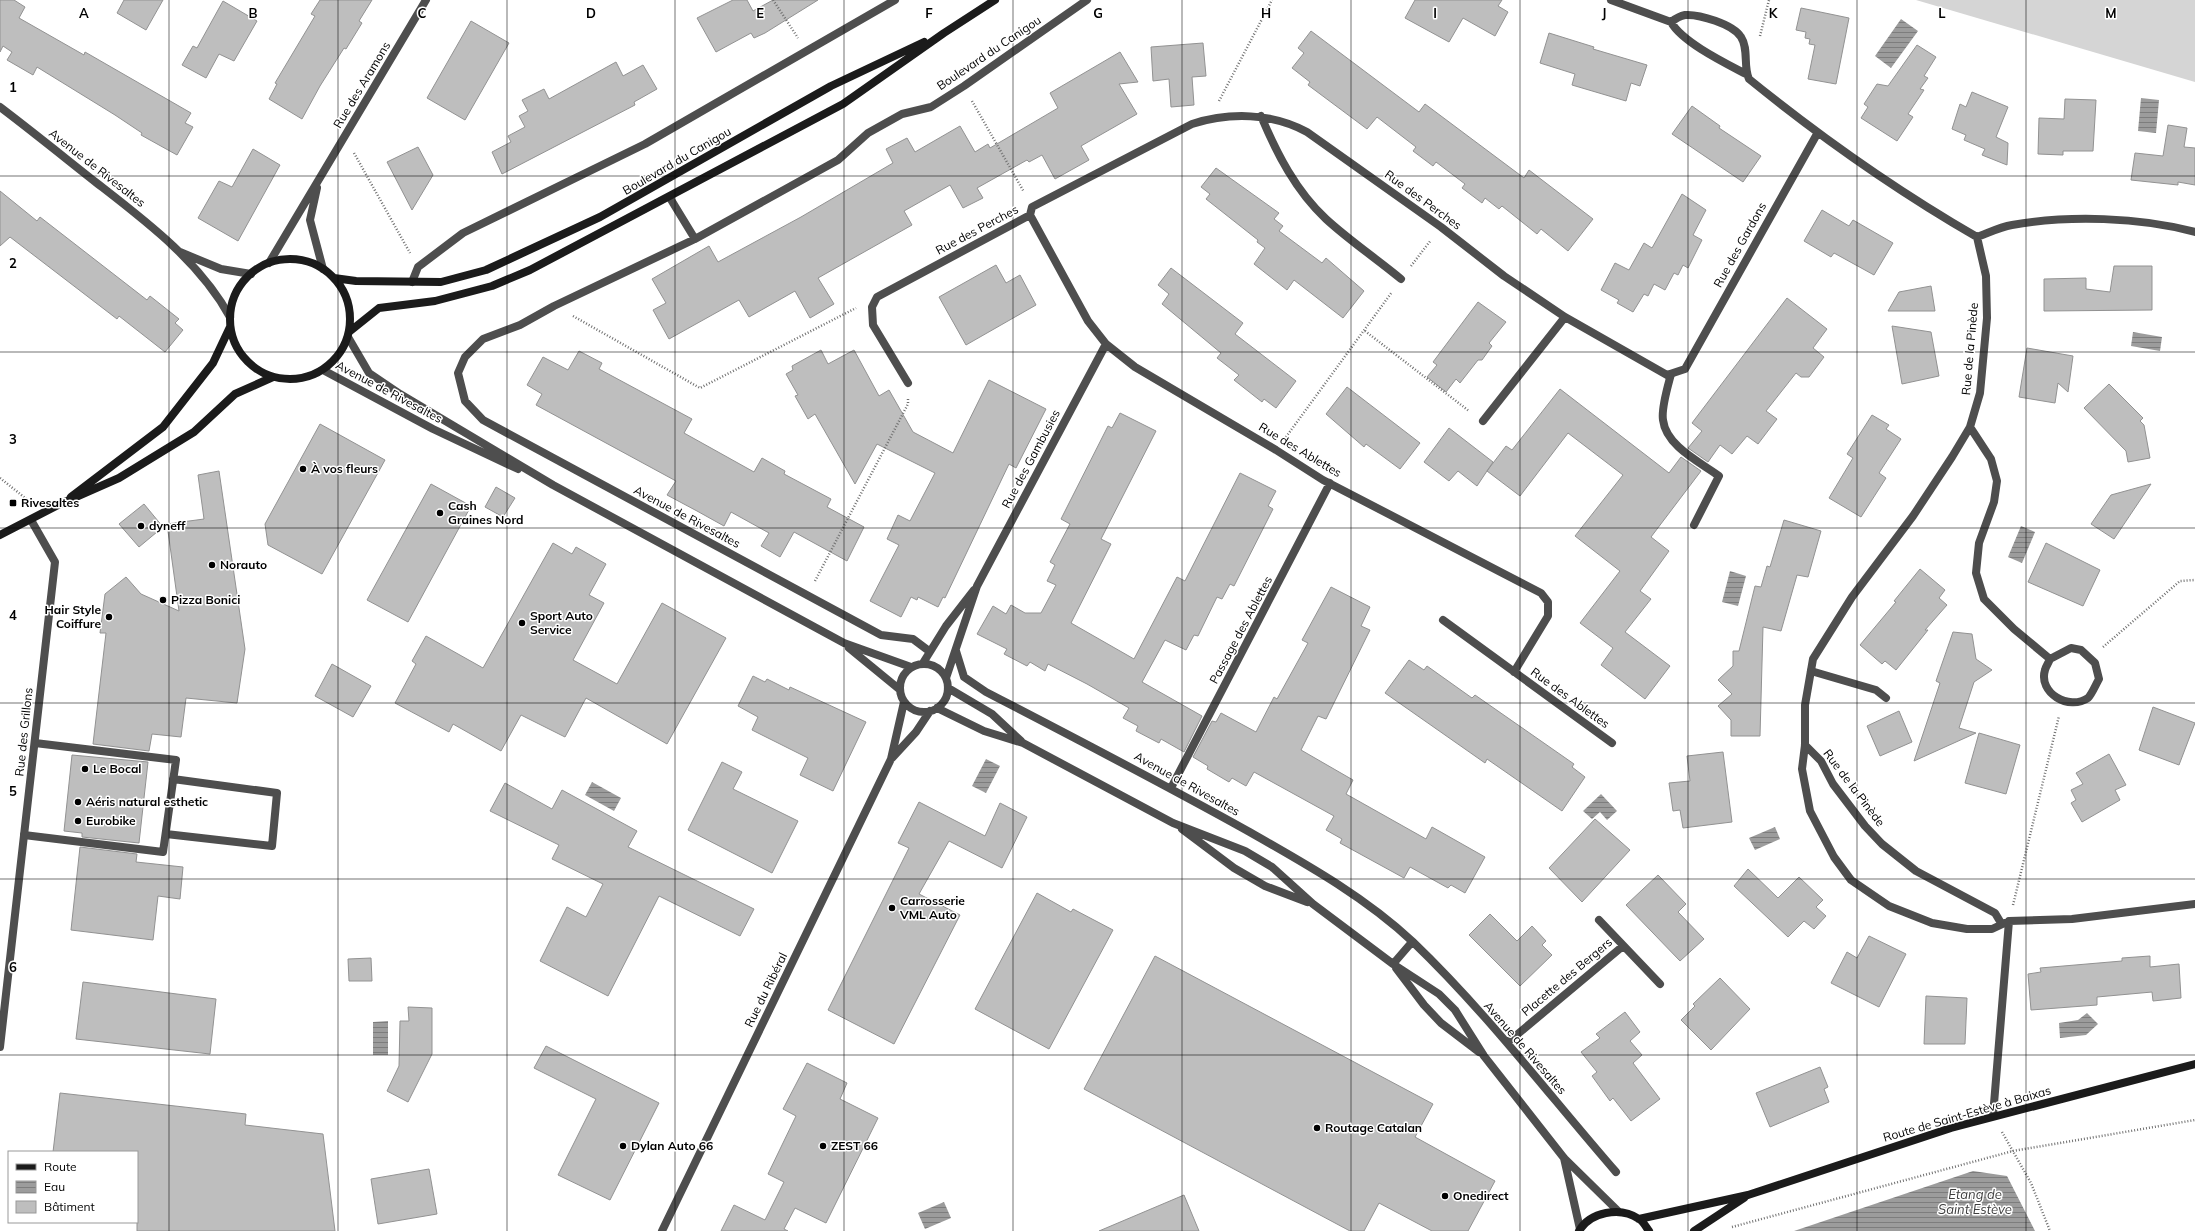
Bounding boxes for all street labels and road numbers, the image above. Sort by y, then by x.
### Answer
street label: Boulevard du Canigou [934,12,1044,93]
street label: Rue des Aramons [330,39,393,131]
street label: Boulevard du Canigou [620,123,734,198]
street label: Avenue de Rivesaltes [46,125,149,210]
street label: Rue des Perches [1382,167,1465,233]
street label: Rue des Gardons [1710,200,1769,290]
street label: Rue des Perches [933,201,1021,258]
street label: Rue de la Pinède [1958,302,1981,396]
street label: Avenue de Rivesaltes [333,357,445,426]
street label: Rue des Gambusies [998,407,1063,511]
street label: Rue des Ablettes [1256,419,1344,480]
street label: Avenue de Rivesaltes [631,482,743,551]
street label: Passage des Ablettes [1206,573,1275,686]
street label: Rue des Ablettes [1528,664,1613,731]
street label: Rue des Grillons [11,687,36,777]
street label: Rue de la Pinède [1820,746,1888,829]
street label: Avenue de Rivesaltes [1132,748,1243,819]
street label: Placette des Bergers [1518,934,1615,1019]
street label: Rue du Ribéral [741,950,790,1030]
street label: Avenue de Rivesaltes [1481,998,1570,1097]
street label: Route de Saint-Estève à Baixas [1881,1082,2053,1145]

